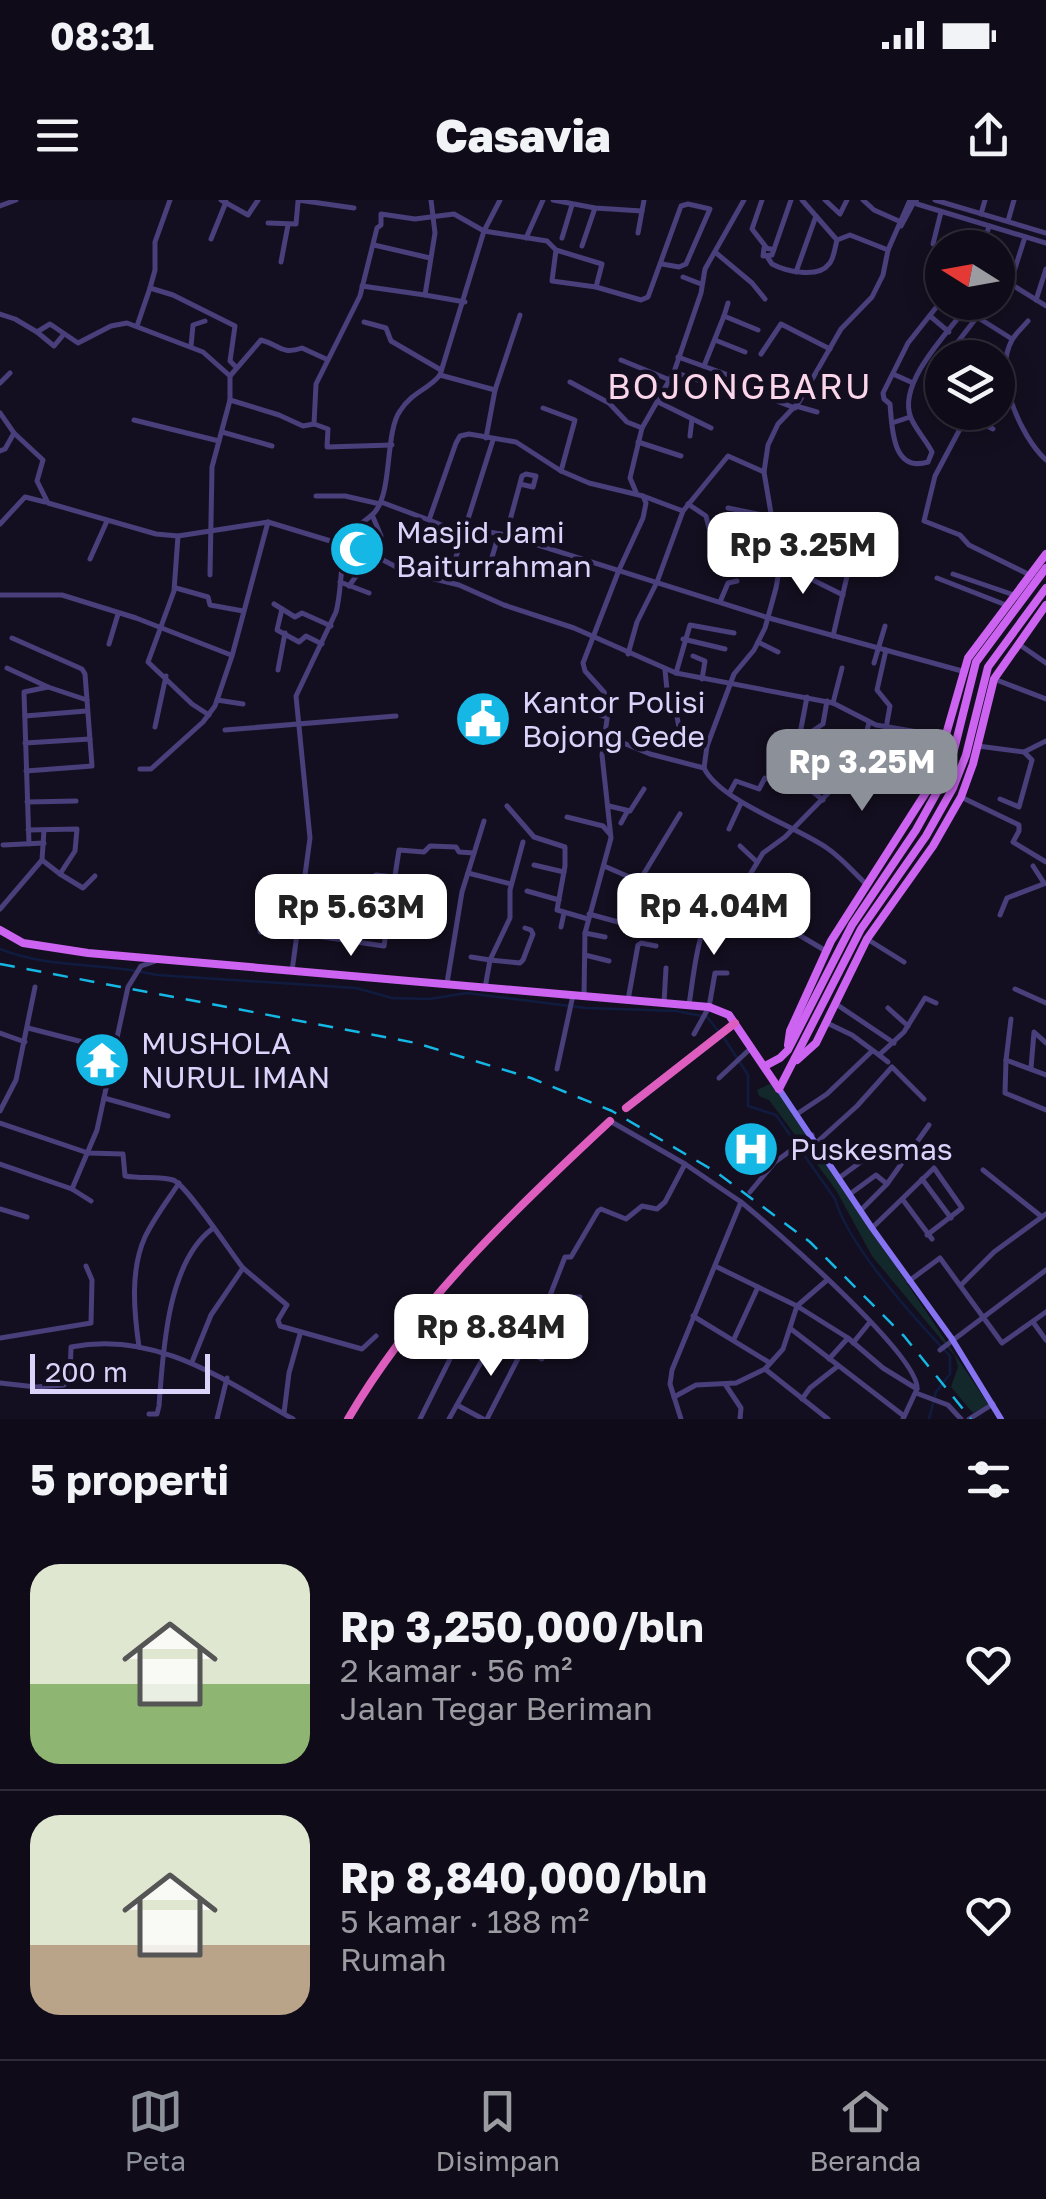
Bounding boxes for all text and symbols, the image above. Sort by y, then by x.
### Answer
text: 08:31 [50,13,154,58]
icon: menu [30,108,85,163]
text: Casavia [435,108,611,162]
icon: share [961,108,1016,163]
north arrow [925,230,1015,320]
map controls [925,230,1015,430]
button: layers [925,340,1015,430]
district label: BOJONGBARU [607,365,873,407]
pin: Rp 3.25M [700,512,906,597]
place label: Masjid Jami Baiturrahman [396,514,592,584]
mosque icon: Masjid Jami Baiturrahman [327,519,387,579]
text: Rp 3.25M [729,525,877,563]
place label: Kantor Polisi Bojong Gede [522,684,706,754]
public building icon: Kantor Polisi Bojong Gede [453,689,513,749]
pin: Rp 3.25M [759,729,965,814]
text: Rp 3.25M [788,742,936,780]
pin: Rp 4.04M [611,873,817,958]
pin: Rp 5.63M [248,874,454,959]
text: Rp 4.04M [639,886,789,924]
text: Rp 5.63M [277,887,425,925]
place label: MUSHOLA NURUL IMAN [141,1025,330,1095]
temple icon: MUSHOLA NURUL IMAN [72,1030,132,1090]
hospital icon: Puskesmas [721,1119,781,1179]
place label: Puskesmas [790,1131,953,1167]
pin: Rp 8.84M [388,1294,594,1379]
text: Rp 8.84M [416,1307,566,1345]
scale bar [30,1349,210,1394]
text: 200 m [45,1355,128,1388]
icon: filters [961,1452,1016,1507]
text: 5 properti [30,1454,229,1504]
text: Rp 3,250,000/bln [340,1601,704,1651]
icon: home [110,1604,230,1724]
icon: heart [961,1637,1016,1692]
text: 2 kamar · 56 m² [340,1651,573,1689]
text: Jalan Tegar Beriman [340,1689,653,1727]
text: Rp 8,840,000/bln [340,1852,707,1902]
icon: home [110,1855,230,1975]
icon: heart [961,1888,1016,1943]
text: 5 kamar · 188 m² [340,1902,589,1940]
text: Rumah [340,1940,447,1978]
tab: Peta [125,2084,186,2177]
tab: Disimpan [436,2084,560,2177]
tab: Beranda [810,2084,921,2177]

